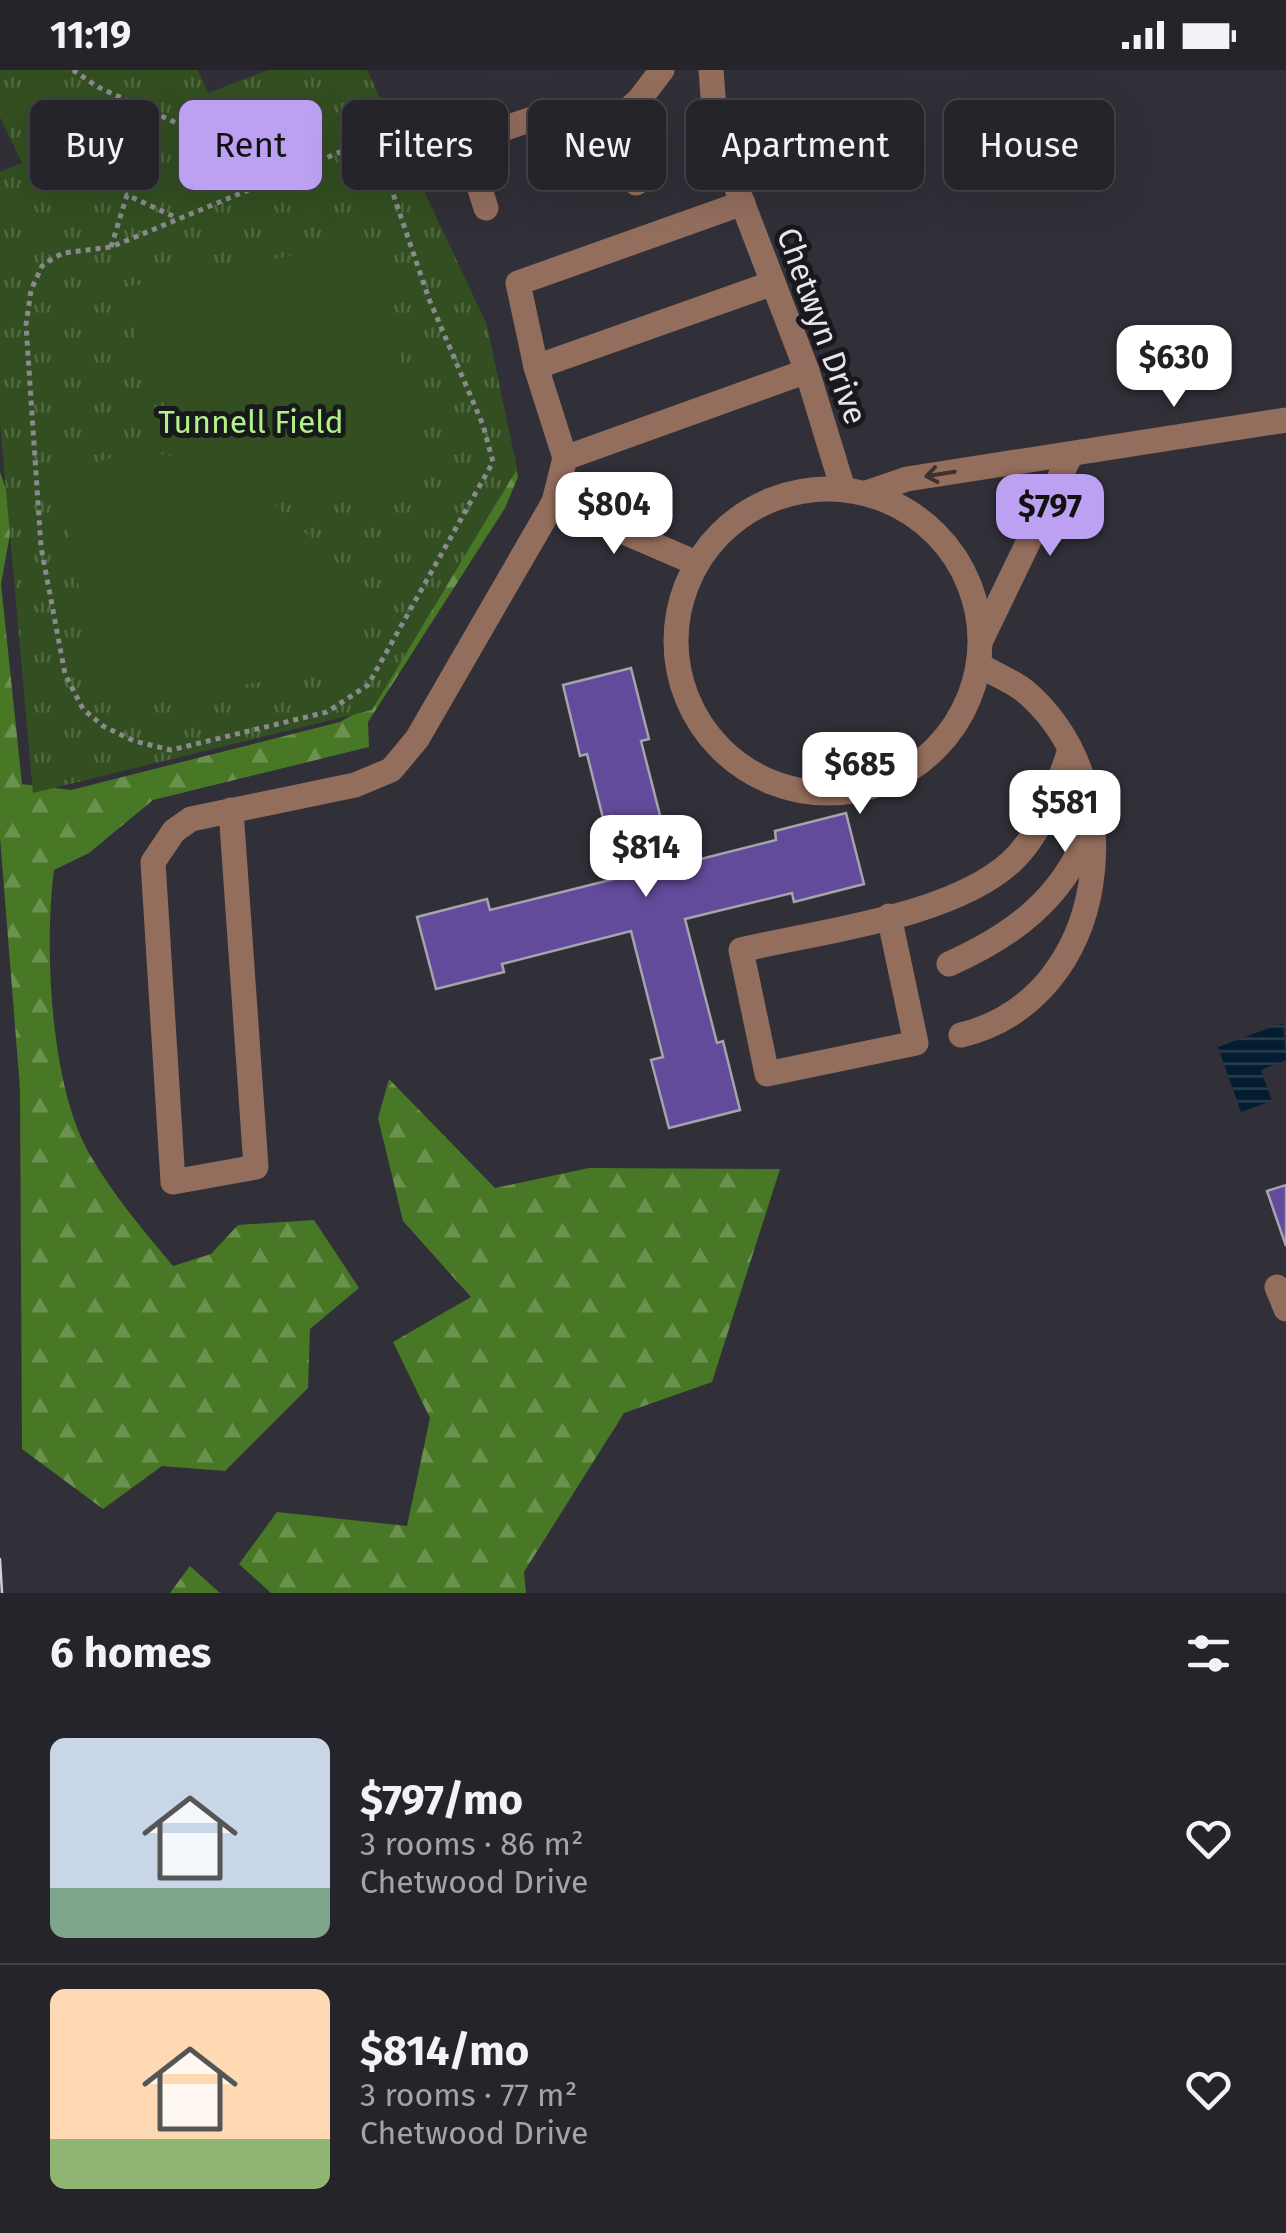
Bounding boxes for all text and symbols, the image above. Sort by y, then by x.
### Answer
text: 11:19 [50,12,131,58]
chip: Buy [30,100,159,190]
chip: Rent [179,100,322,190]
chip: Filters [342,100,508,190]
chip: New [528,100,666,190]
chip: Apartment [686,100,924,190]
chip: House [944,100,1114,190]
street label: Chetwyn Drive [769,223,875,429]
pin: $630 [1115,325,1233,410]
text: $630 [1139,338,1209,376]
park label: Tunnell Field [158,403,344,441]
one-way arrow [924,465,956,484]
pin: $804 [555,472,673,557]
pin: $797 [991,474,1109,559]
text: $804 [578,485,650,523]
text: $797 [1018,487,1082,525]
pin: $685 [801,732,919,817]
text: $685 [824,745,896,783]
pin: $581 [1006,770,1124,855]
text: $581 [1031,783,1099,821]
pin: $814 [587,815,705,900]
text: $814 [612,828,680,866]
icon: filters [1181,1626,1236,1681]
text: 6 homes [50,1628,211,1678]
text: $797/mo [360,1775,523,1825]
icon: home [130,1778,250,1898]
icon: heart [1181,1811,1236,1866]
text: 3 rooms · 86 m² [360,1825,583,1863]
text: Chetwood Drive [360,1863,588,1901]
text: $814/mo [360,2026,529,2076]
icon: home [130,2029,250,2149]
icon: heart [1181,2062,1236,2117]
text: 3 rooms · 77 m² [360,2076,577,2114]
text: Chetwood Drive [360,2114,588,2152]

